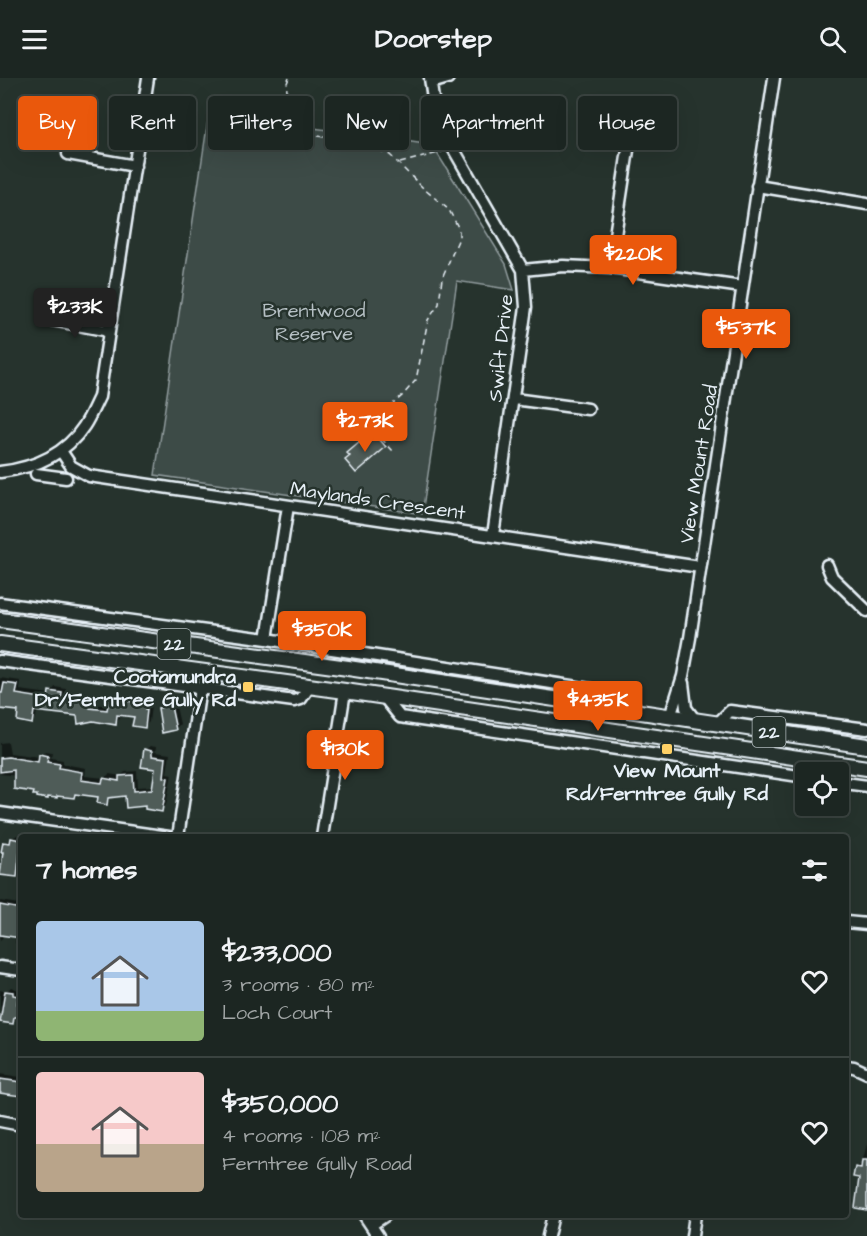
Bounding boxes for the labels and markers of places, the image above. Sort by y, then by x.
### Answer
pin: $220K [591,235,675,286]
pin: $233K [33,288,117,339]
pin: $537K [704,309,788,360]
pin: $273K [323,402,407,453]
pin: $350K [280,611,364,662]
place label: Cootamundra Dr/Ferntree Gully Rd [35,663,237,715]
marker: Cootamundra Dr/Ferntree Gully Rd [241,680,255,694]
pin: $435K [556,681,640,732]
pin: $130K [303,730,387,781]
marker: View Mount Rd/Ferntree Gully Rd [660,742,674,756]
place label: View Mount Rd/Ferntree Gully Rd [566,757,769,809]

